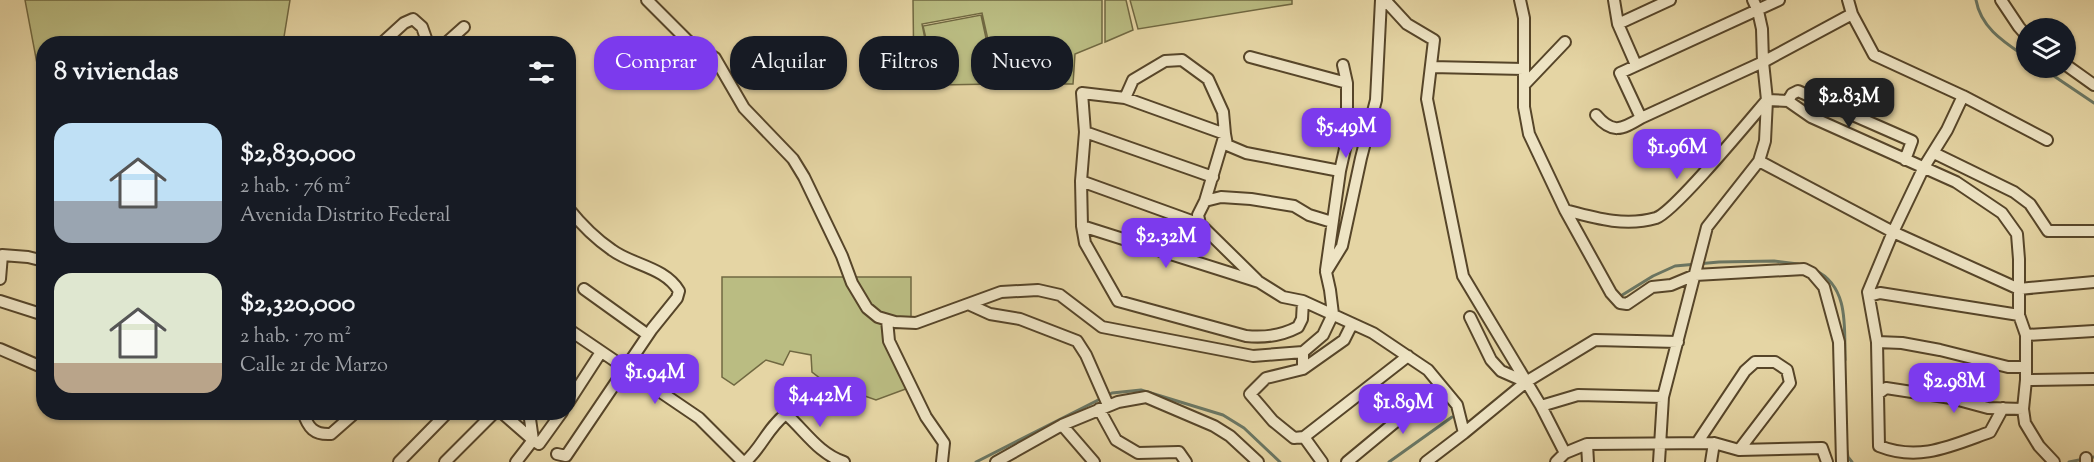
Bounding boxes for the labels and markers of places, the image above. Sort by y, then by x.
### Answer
pin: $2.83M [1800,78,1898,129]
pin: $5.49M [1297,108,1395,159]
pin: $1.96M [1628,129,1726,180]
pin: $2.32M [1117,218,1215,269]
pin: $1.94M [606,354,704,405]
pin: $2.98M [1905,363,2003,414]
pin: $4.42M [771,377,869,428]
pin: $1.89M [1354,384,1452,435]

